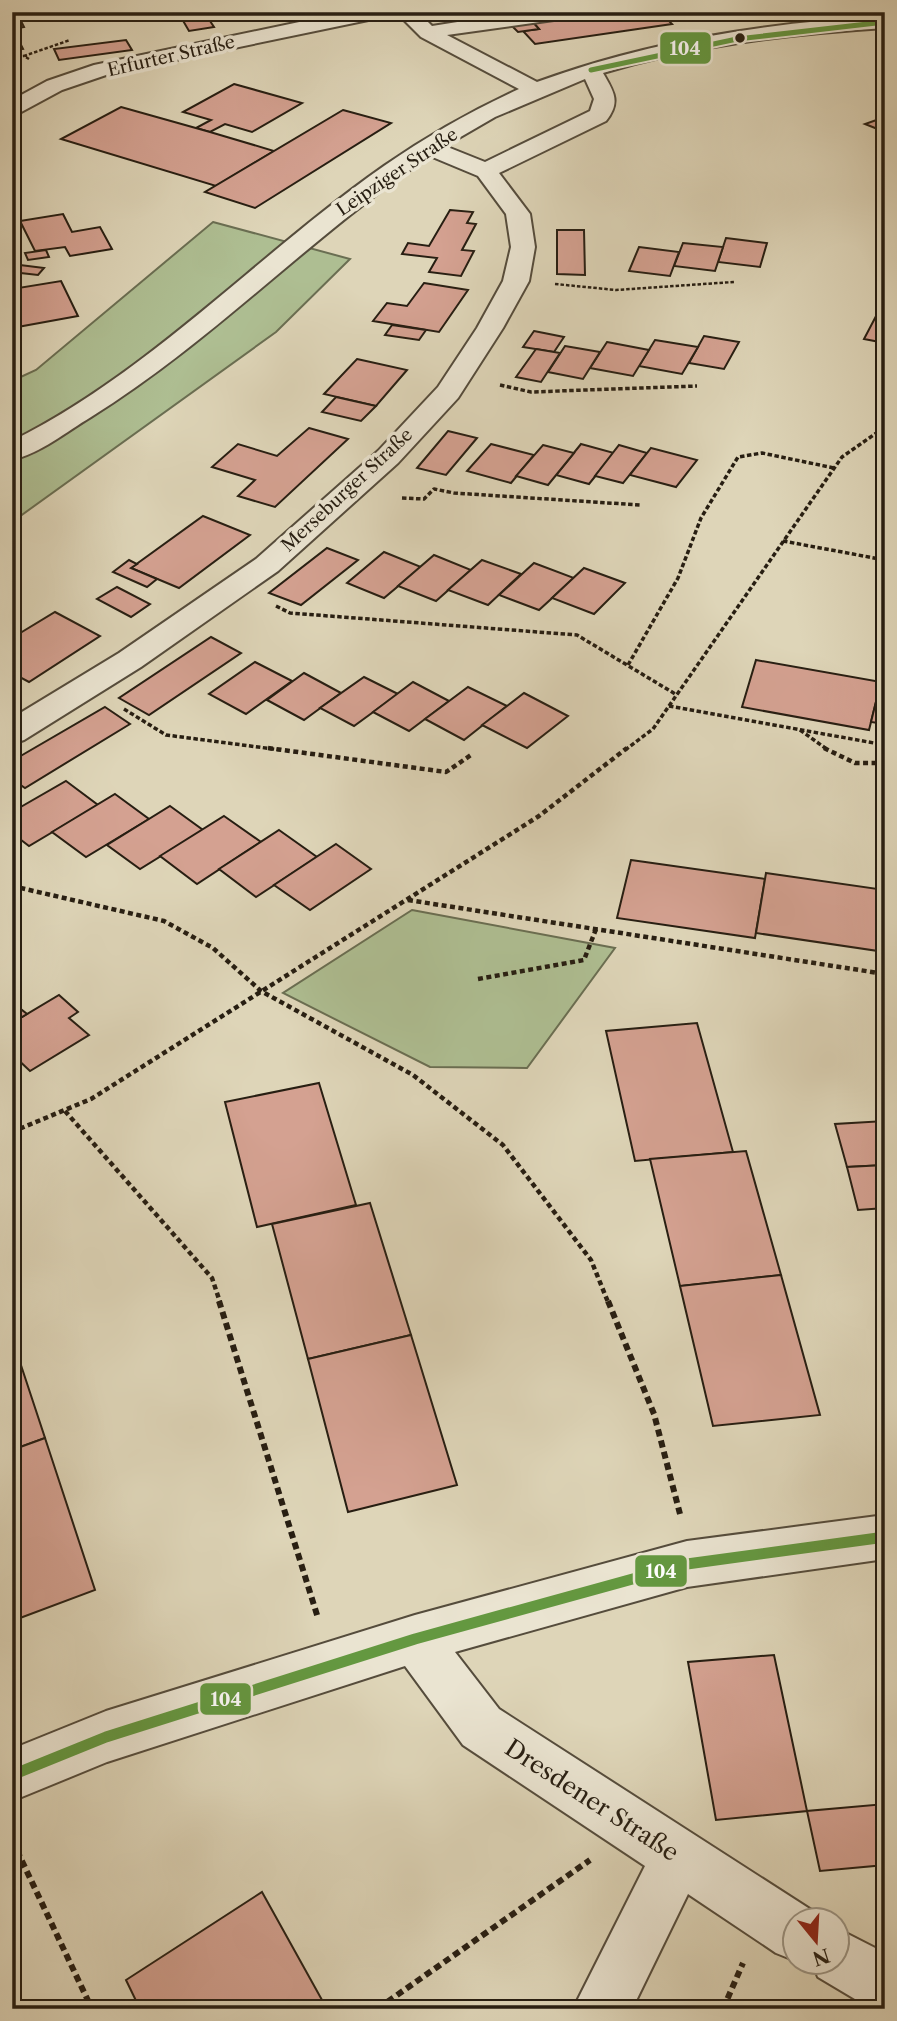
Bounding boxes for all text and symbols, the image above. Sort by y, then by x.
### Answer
street label: Erfurter Straße [105,31,237,81]
line badge: 104 [659,31,712,65]
unlabelled marker [733,31,747,45]
text: 104 [669,37,701,60]
street label: Leipziger Straße [332,123,462,221]
street label: Merseburger Straße [277,424,417,556]
line badge: 104 [634,1554,688,1588]
text: 104 [645,1560,677,1583]
line badge: 104 [199,1682,252,1716]
text: 104 [210,1688,242,1711]
street label: Dresdener Straße [500,1733,684,1867]
north arrow [782,1906,852,1976]
text: N [810,1943,833,1970]

